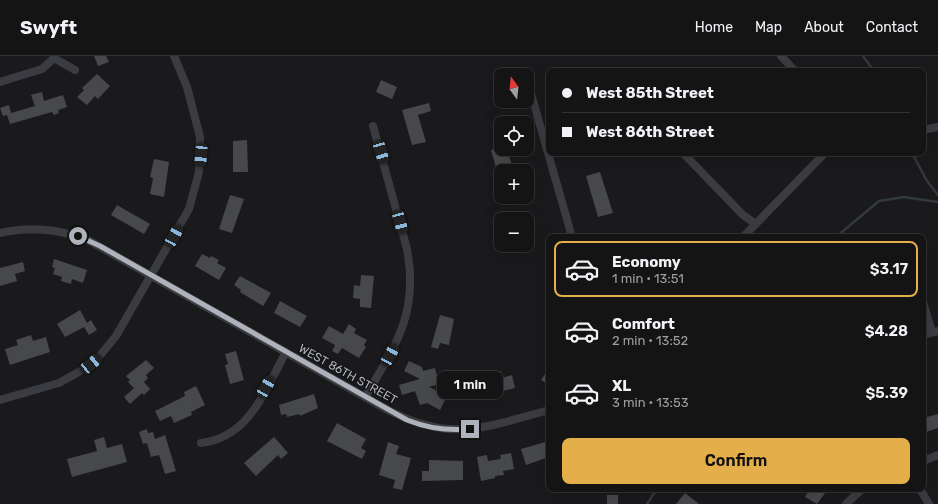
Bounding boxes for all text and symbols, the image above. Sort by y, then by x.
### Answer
text: Swyft [20,16,77,39]
text: Home [695,19,733,36]
text: Map [755,19,782,36]
text: About [804,19,844,36]
text: Contact [866,19,918,36]
north arrow [494,68,534,108]
map controls [494,68,534,252]
text: West 85th Street [586,84,714,102]
button: locate [494,116,534,156]
text: West 86th Street [586,123,714,141]
car [372,139,390,165]
car [194,143,208,167]
button: + [494,164,534,204]
car [391,209,409,235]
button: − [494,212,534,252]
car [163,223,185,249]
route start [69,227,87,245]
icon: car [564,251,600,287]
text: Economy [612,253,681,271]
text: $3.17 [870,260,908,278]
text: 1 min · 13:51 [612,271,684,286]
icon: car [564,313,600,349]
text: Comfort [612,315,675,333]
text: $4.28 [865,322,908,340]
text: 2 min · 13:52 [612,333,688,348]
street label: WEST 86TH STREET [296,341,400,407]
car [379,342,401,368]
car [78,352,104,376]
callout: 1 min [437,371,503,399]
car [255,374,277,400]
icon: car [564,375,600,411]
text: 1 min [454,377,486,392]
text: XL [612,377,631,395]
text: $5.39 [866,384,908,402]
text: 3 min · 13:53 [612,395,688,410]
route end [461,420,479,438]
button: Confirm [562,438,910,484]

